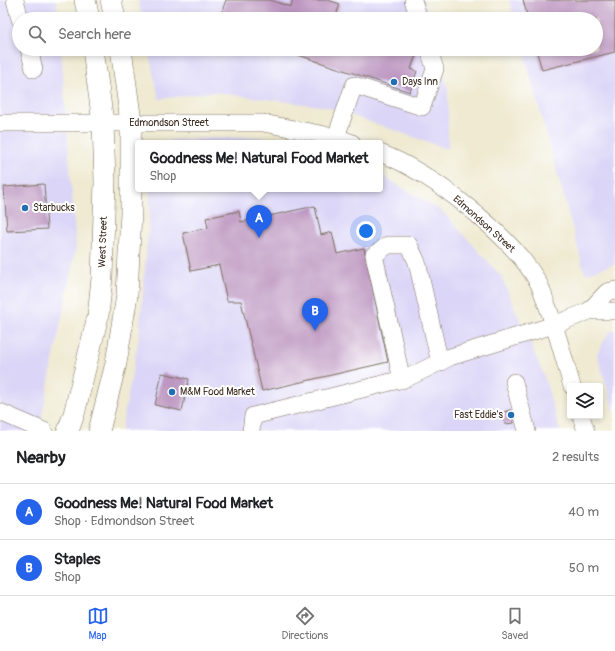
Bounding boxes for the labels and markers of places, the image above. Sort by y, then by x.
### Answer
place label: Days Inn [402,76,438,88]
marker: Days Inn [389,77,399,87]
place label: Starbucks [33,202,75,214]
marker: Starbucks [20,203,30,213]
pin: A [246,205,272,238]
pin: B [302,298,328,331]
place label: M&M Food Market [180,386,256,398]
marker: M&M Food Market [167,387,177,397]
place label: Fast Eddie's [454,409,504,421]
marker: Fast Eddie's [506,410,516,420]

